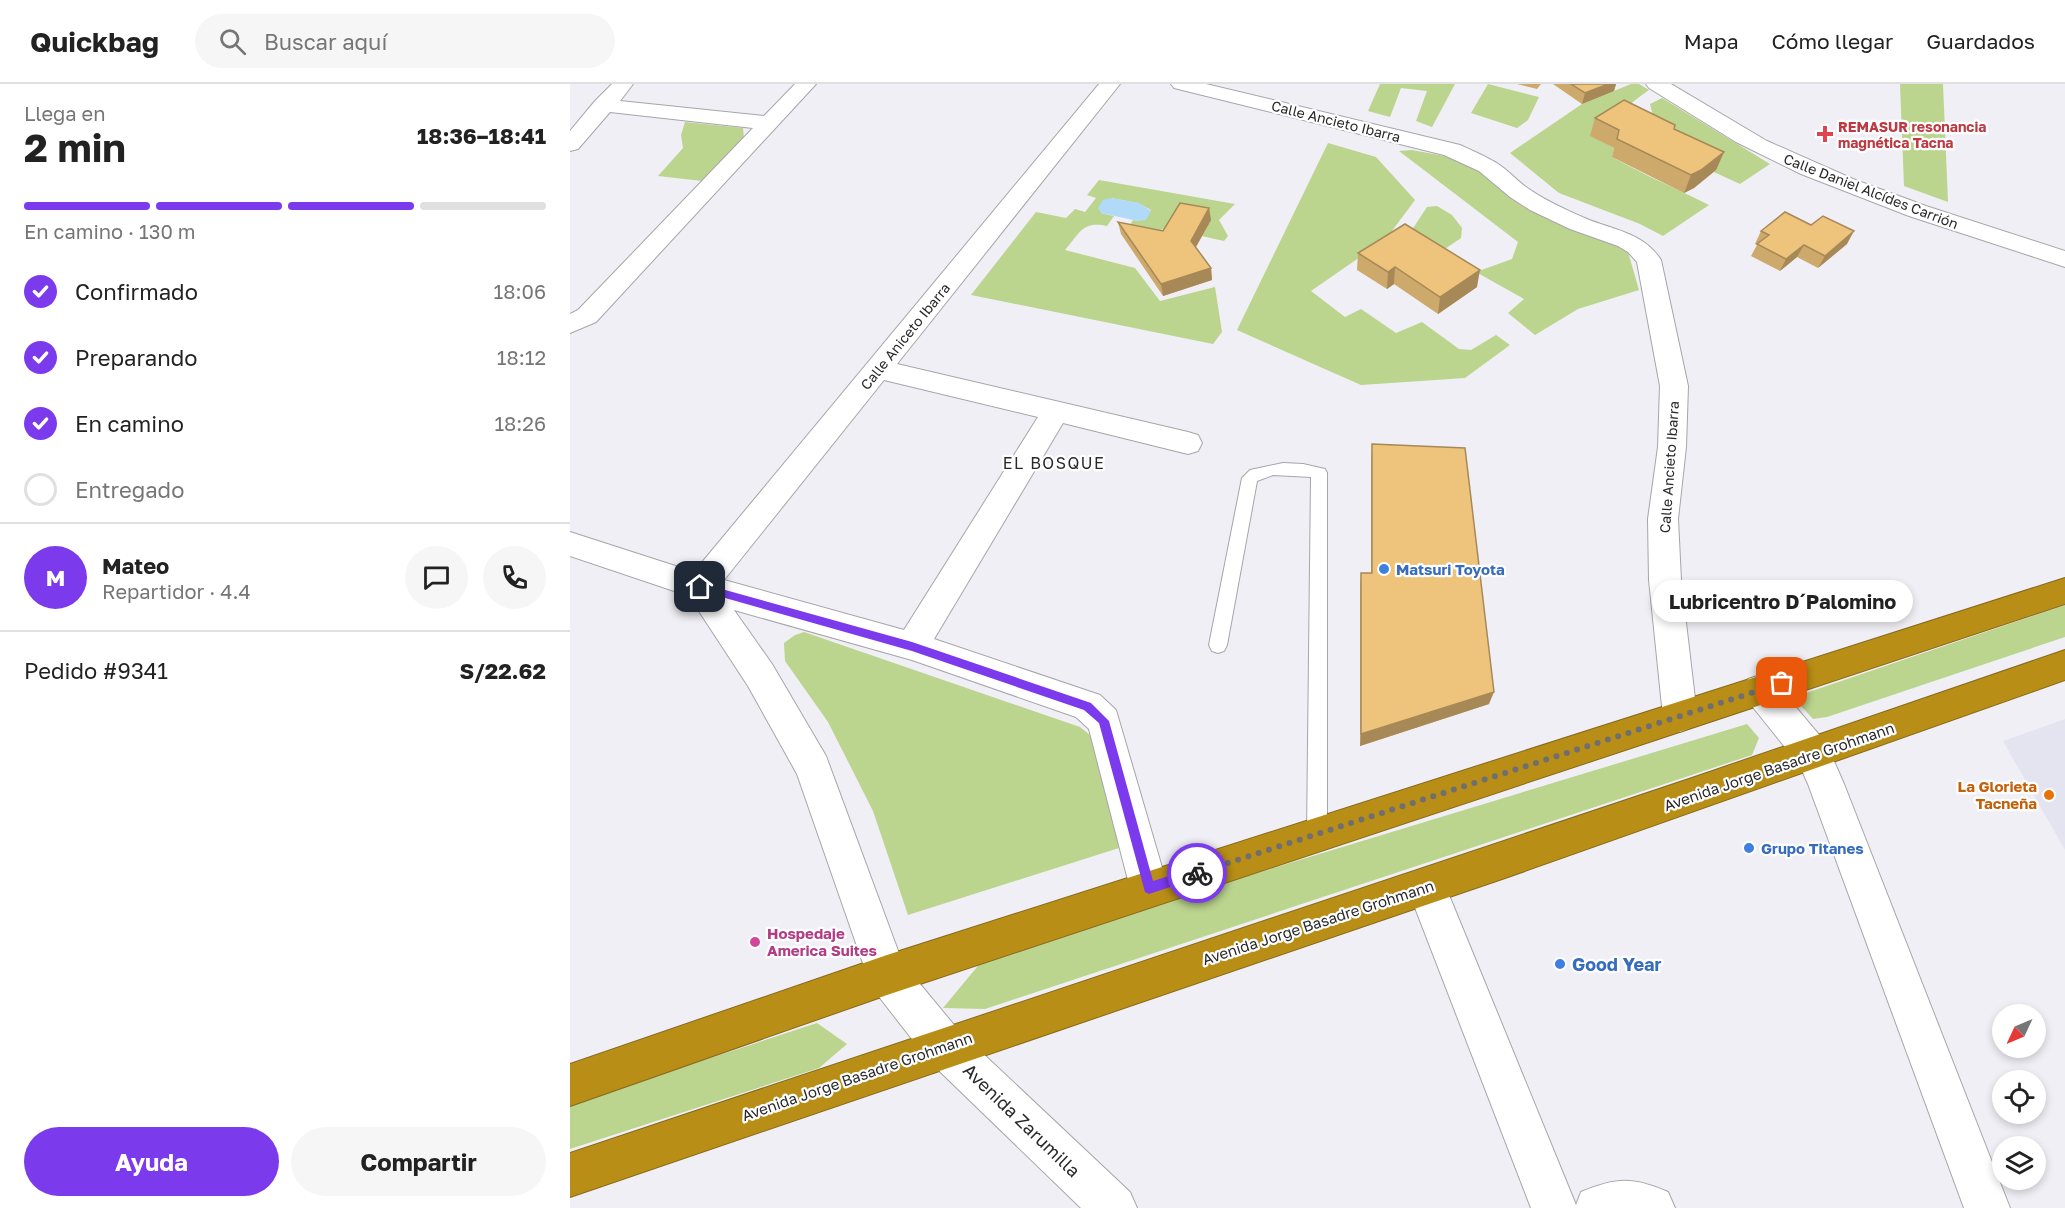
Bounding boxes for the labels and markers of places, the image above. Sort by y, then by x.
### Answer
place label: REMASUR resonancia magnética Tacna [1838,118,1986,151]
marker: REMASUR resonancia magnética Tacna [1816,125,1834,143]
place label: Matsuri Toyota [1396,560,1505,578]
pin [674,561,725,612]
marker: Matsuri Toyota [1377,562,1391,576]
callout: Lubricentro D´Palomino [1652,581,1912,623]
pin [1756,657,1807,708]
place label: La Glorieta Tacneña [1957,777,2037,812]
marker: La Glorieta Tacneña [2042,788,2056,802]
place label: Grupo Titanes [1761,839,1864,857]
marker: Grupo Titanes [1742,841,1756,855]
place label: Hospedaje America Suites [767,924,877,959]
marker: Hospedaje America Suites [748,935,762,949]
place label: Good Year [1572,953,1661,975]
marker: Good Year [1553,957,1567,971]

